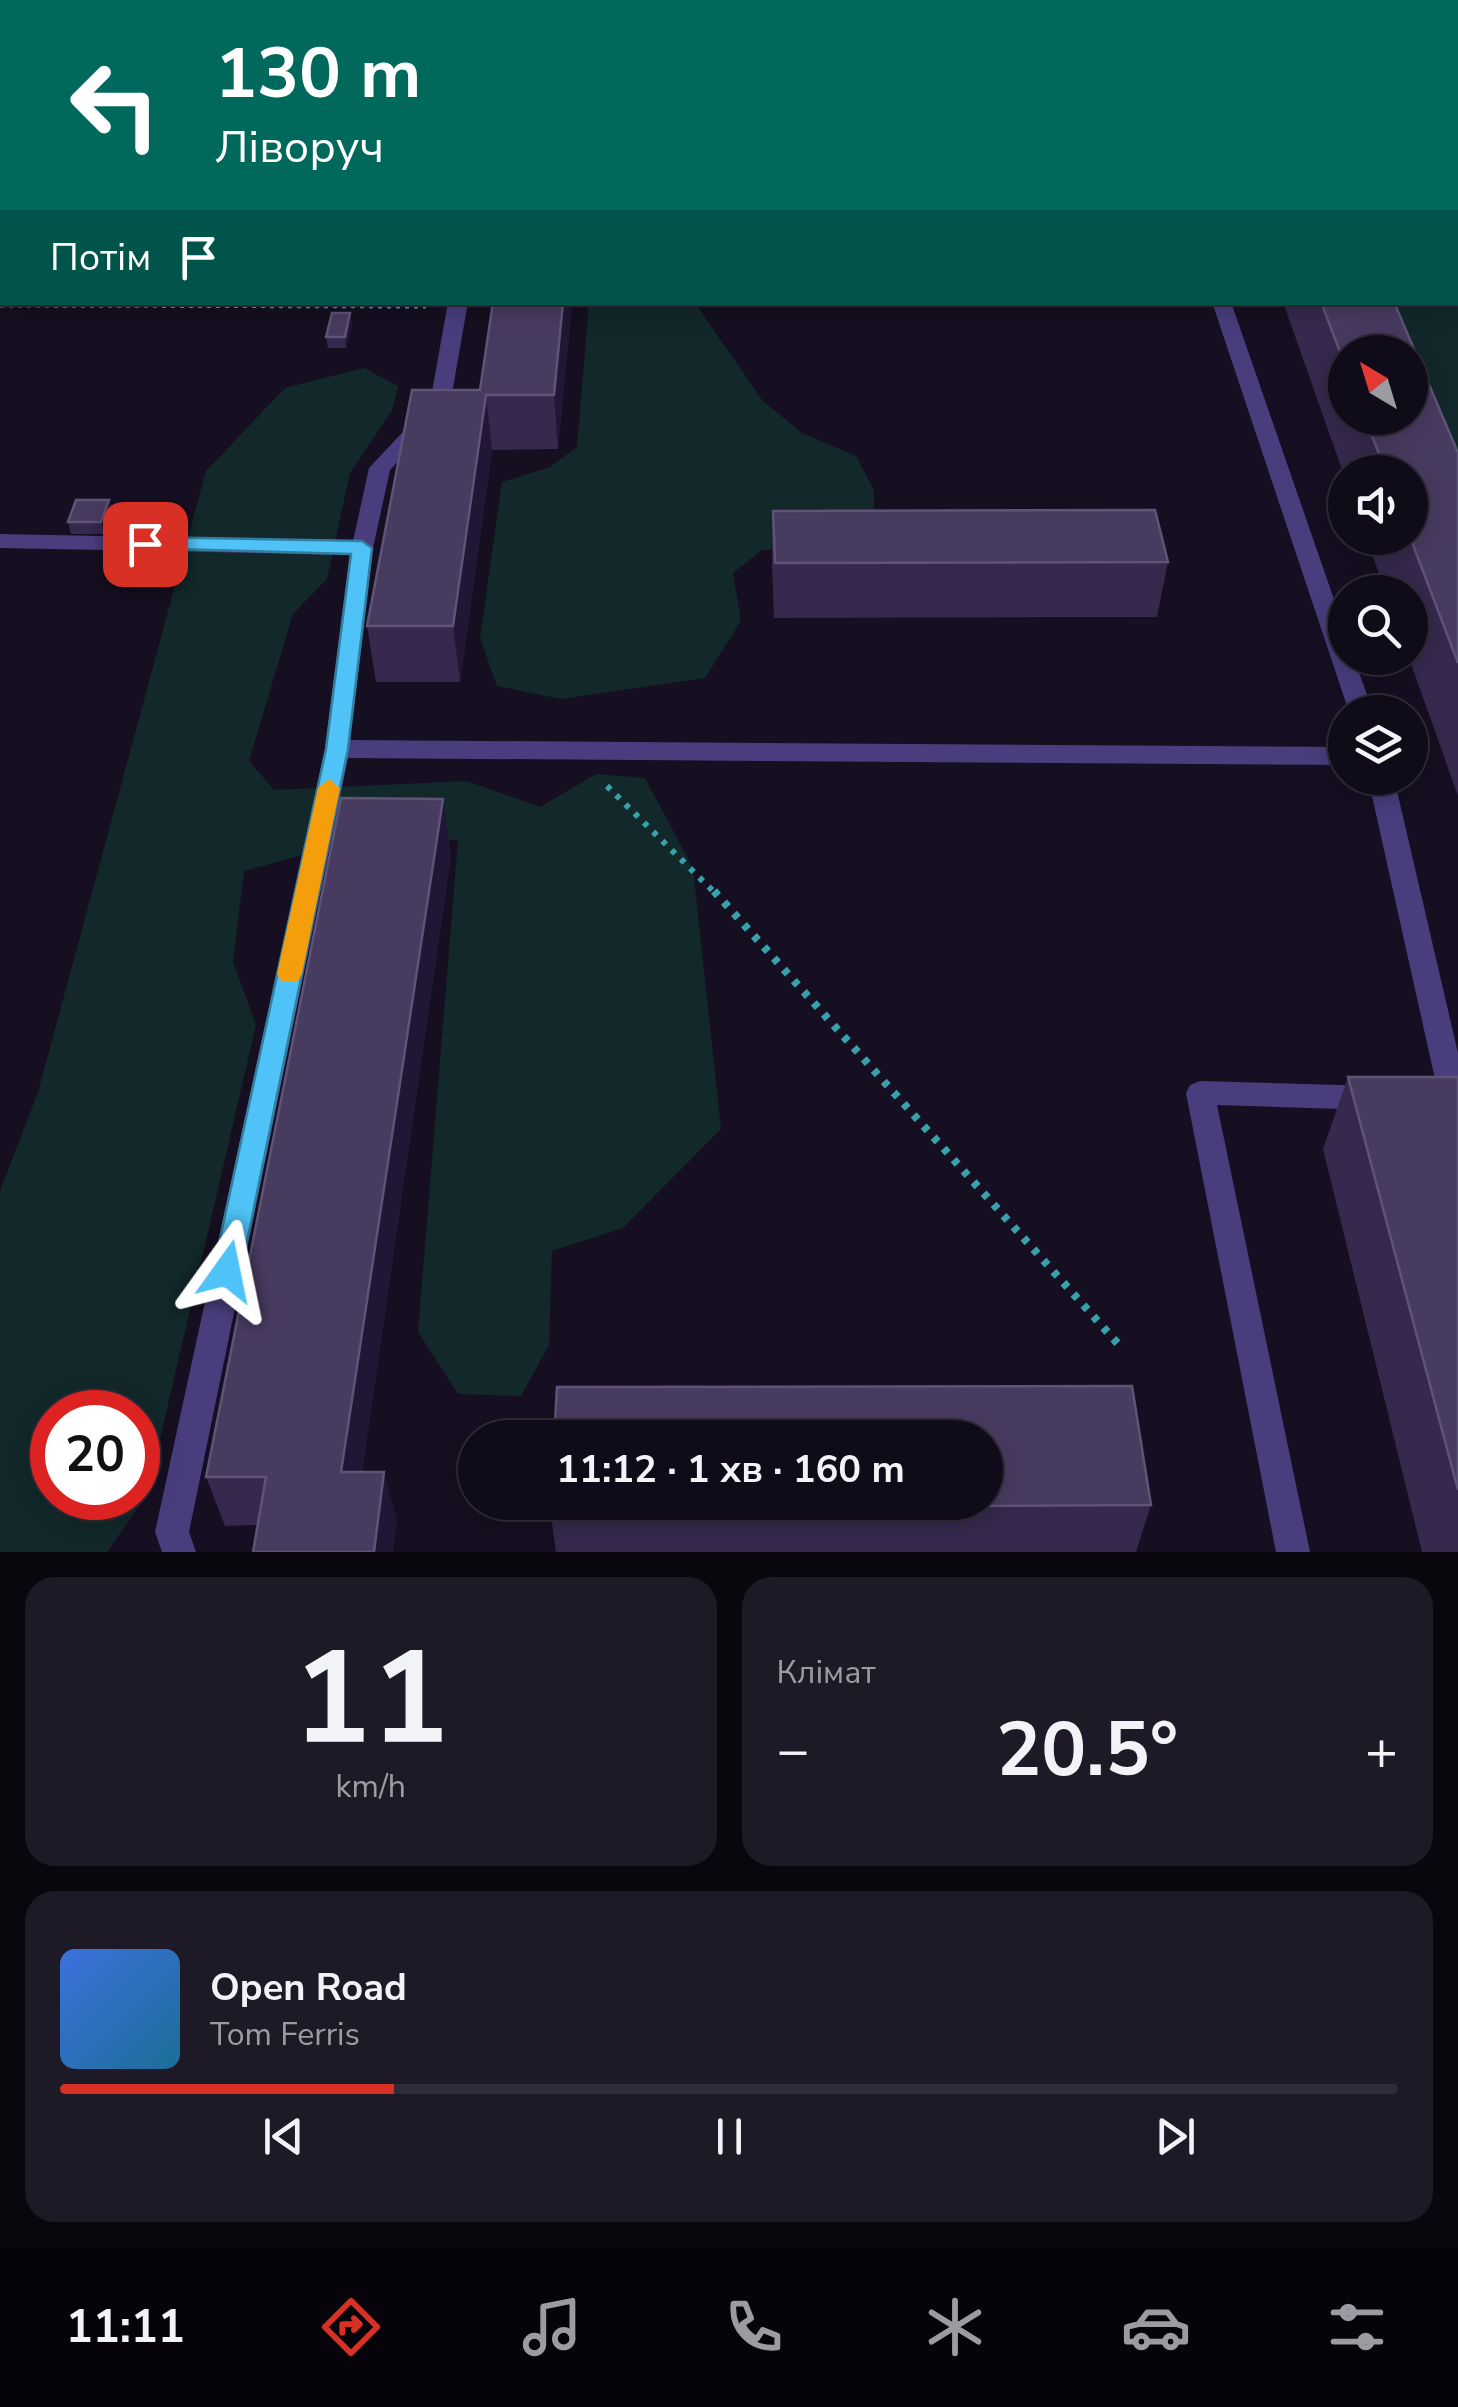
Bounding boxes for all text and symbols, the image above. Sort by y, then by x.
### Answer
text: 130 m [215,26,421,122]
icon: left [50,40,180,170]
text: Ліворуч [215,117,384,178]
icon: arrive [171,230,226,285]
text: Потім [50,232,151,283]
north arrow [1328,335,1428,435]
map controls [1328,335,1428,795]
button: sound [1328,455,1428,555]
pin [103,502,188,587]
icon: arrive [118,517,173,572]
button: search [1328,575,1428,675]
button: layers [1328,695,1428,795]
position arrow [175,1219,279,1323]
speed limit sign: 20 [30,1390,160,1520]
text: 11:12 · 1 хв · 160 m [556,1444,905,1495]
text: 11 [293,1611,449,1788]
text: Клімат [777,1651,876,1694]
text: 20.5° [996,1699,1178,1801]
text: − [777,1713,810,1788]
text: + [1365,1713,1398,1788]
text: km/h [335,1765,406,1808]
text: Open Road [210,1962,407,2013]
text: Tom Ferris [210,2013,360,2056]
icon: previous [256,2109,311,2164]
icon: pause [702,2109,757,2164]
icon: next [1148,2109,1203,2164]
icon: directions [316,2292,386,2362]
icon: music [517,2292,587,2362]
icon: phone [719,2292,789,2362]
icon: climate [920,2292,990,2362]
icon: car [1121,2292,1191,2362]
icon: filters [1322,2292,1392,2362]
text: 11:11 [66,2297,185,2358]

